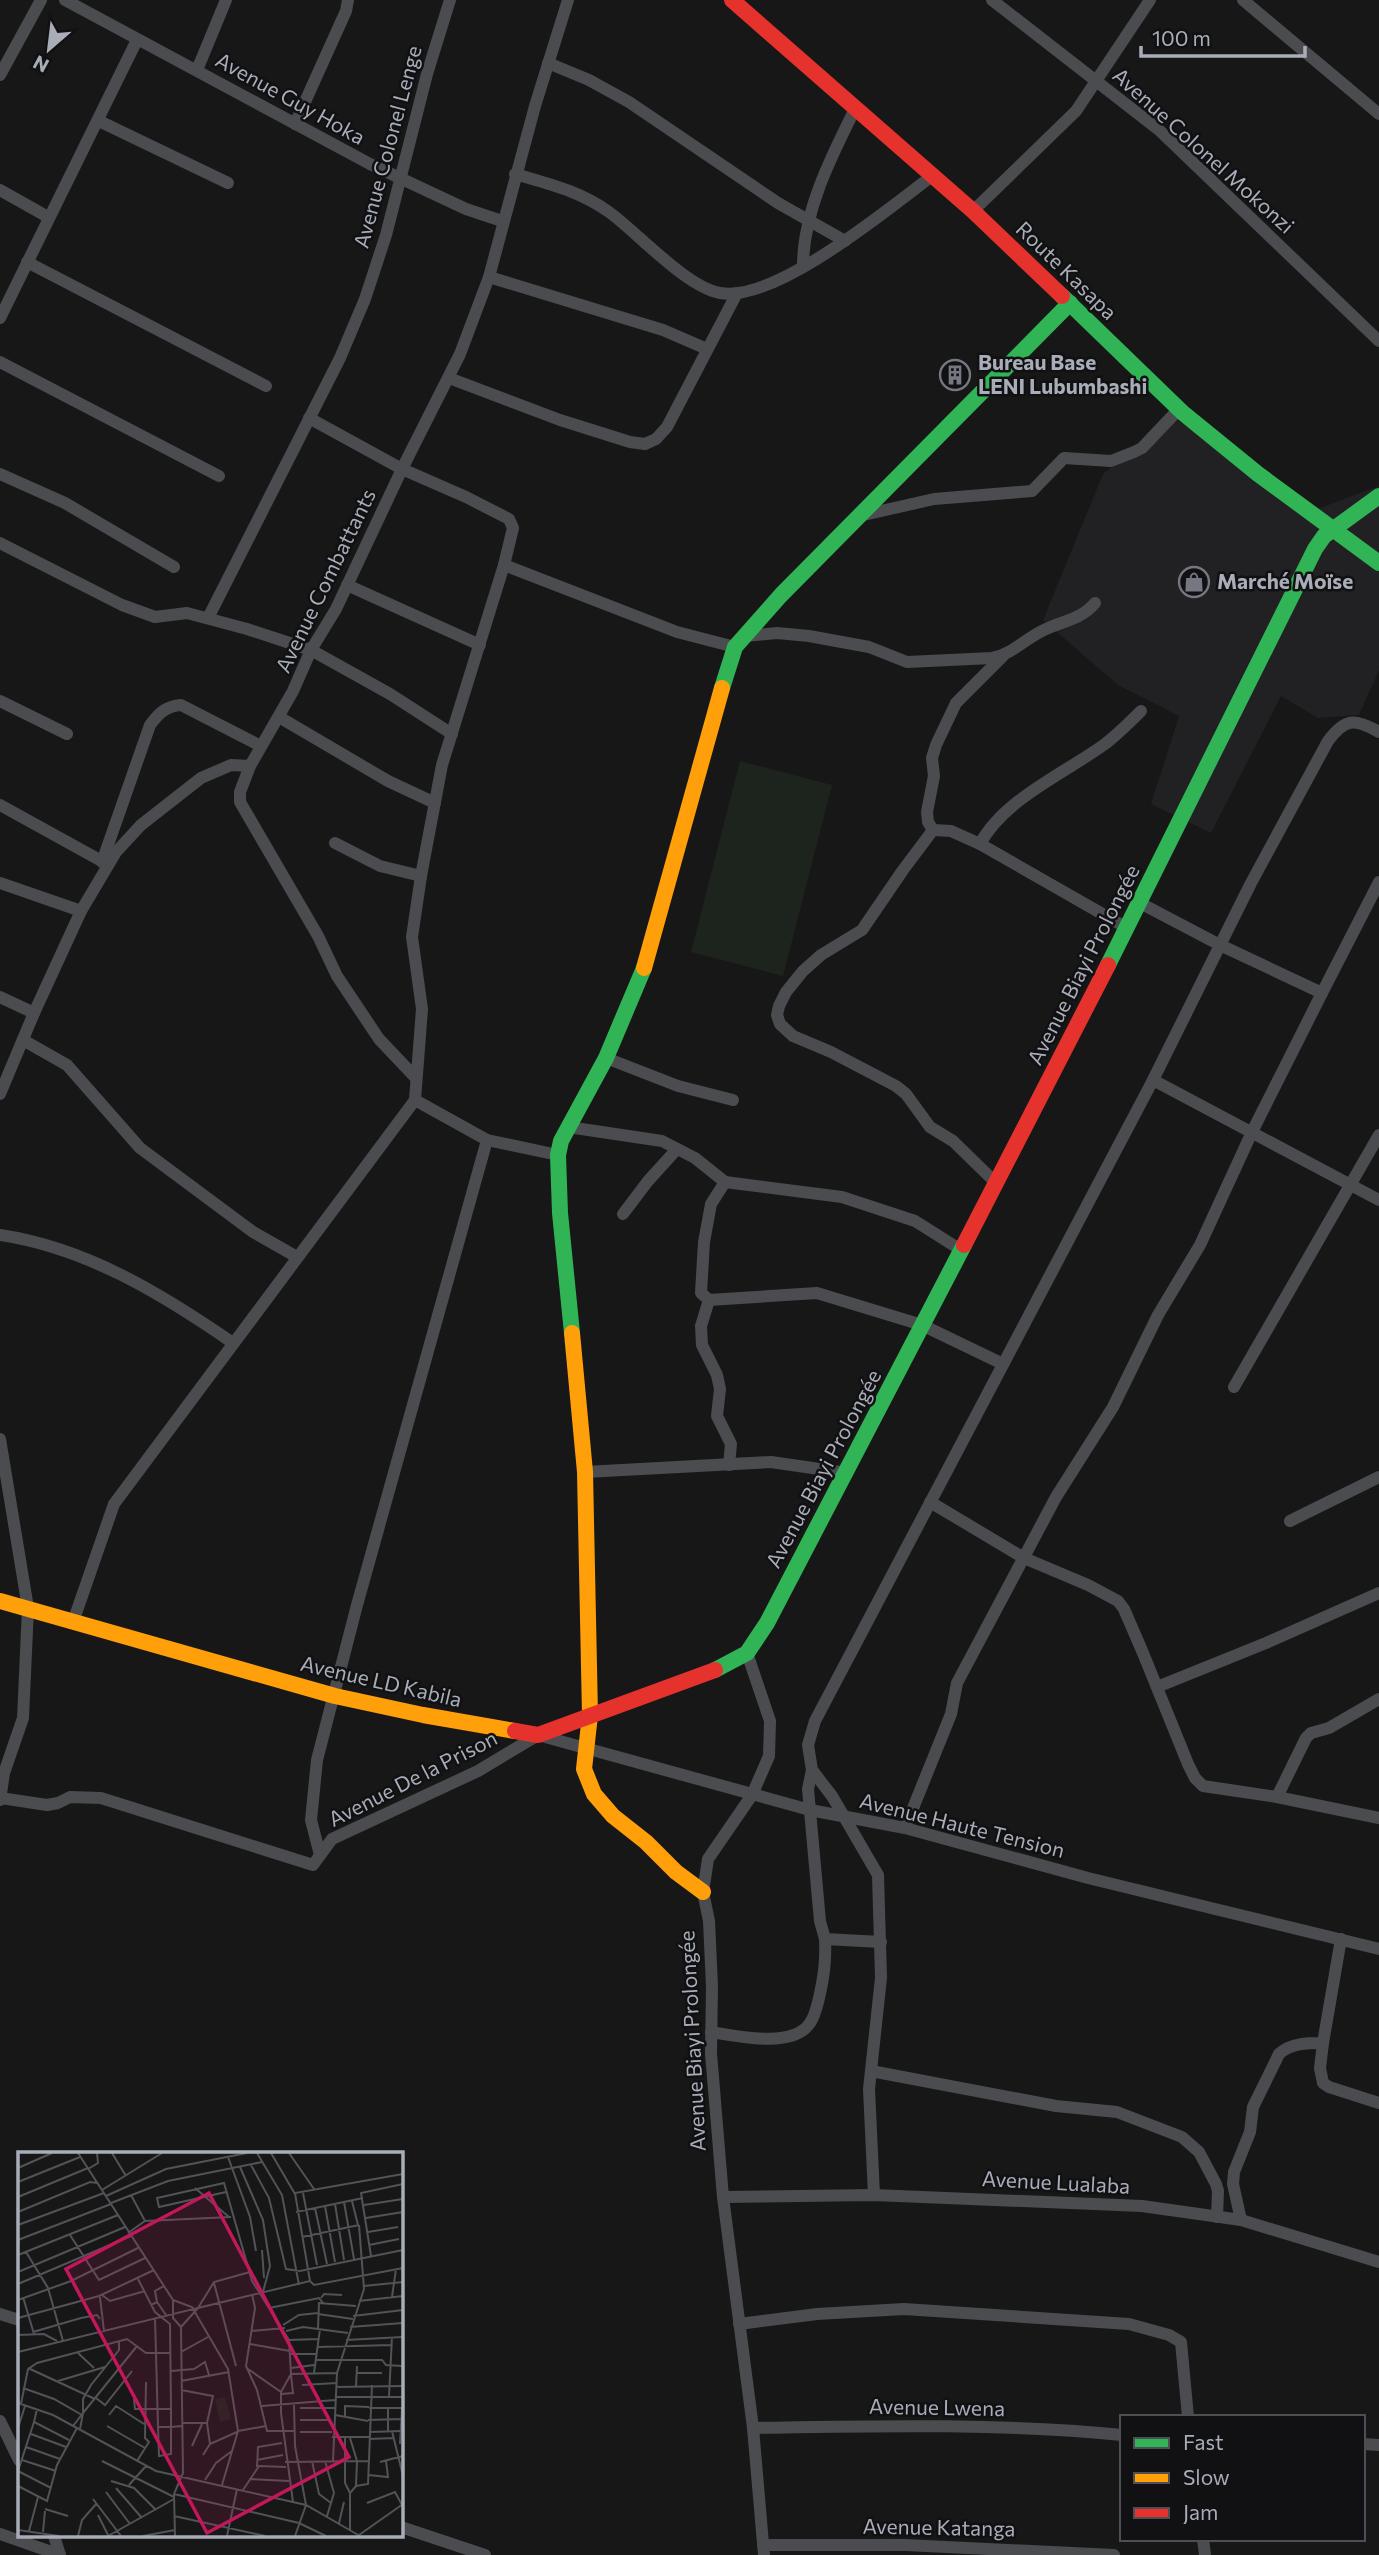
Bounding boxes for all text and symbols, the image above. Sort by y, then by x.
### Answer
north arrow [14,14,84,84]
scale bar [1141,14,1306,58]
text: 100 m [1152,25,1211,50]
street label: Avenue Colonel Lenge [347,43,426,251]
street label: Avenue Guy Hoka [212,46,370,149]
text: N [29,51,52,78]
street label: Avenue Colonel Mokonzi [1108,62,1300,238]
street label: Route Kasapa [1012,216,1123,324]
place label: Bureau Base LENI Lubumbashi [978,349,1147,398]
building icon: Bureau Base LENI Lubumbashi [938,358,972,392]
street label: Avenue Combattants [269,484,380,676]
shop icon: Marché Moïse [1177,565,1211,599]
place label: Marché Moïse [1217,568,1353,593]
street label: Avenue Biayi Prolongée [1021,860,1144,1068]
street label: Avenue Biayi Prolongée [760,1365,886,1572]
street label: Avenue LD Kabila [298,1650,464,1711]
street label: Avenue De la Prison [324,1724,501,1831]
street label: Avenue Haute Tension [857,1787,1068,1862]
street label: Avenue Biayi Prolongée [673,1930,710,2152]
inset map [18,2152,402,2538]
street label: Avenue Lualaba [981,2165,1131,2198]
street label: Avenue Lwena [869,2393,1005,2420]
legend [1120,2415,1365,2541]
text: Fast [1183,2429,1224,2454]
text: Slow [1183,2464,1230,2489]
text: Jam [1183,2499,1218,2524]
street label: Avenue Katanga [862,2513,1016,2540]

